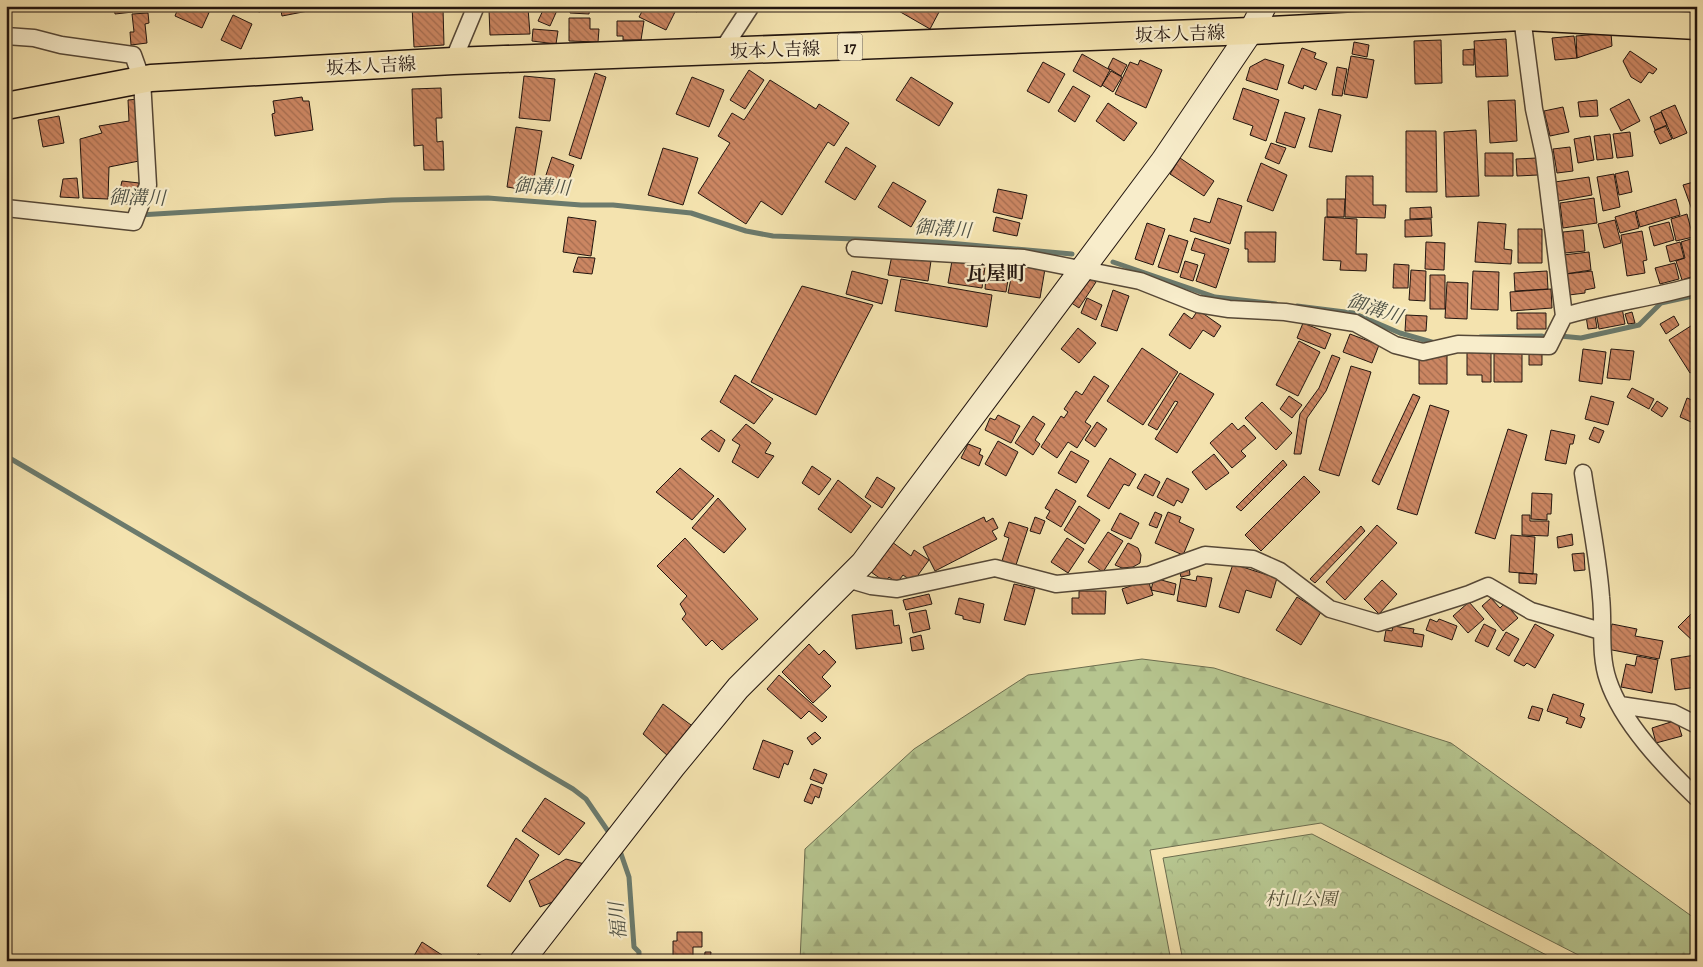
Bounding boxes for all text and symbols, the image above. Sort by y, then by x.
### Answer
street label: 坂本人吉線 [1135,20,1225,48]
road number: 17 [838,34,862,61]
street label: 坂本人吉線 [730,36,820,64]
street label: 坂本人吉線 [325,52,417,80]
water label: 御溝川 [513,173,573,202]
water label: 御溝川 [108,185,168,212]
water label: 御溝川 [914,214,974,244]
district label: 瓦屋町 [966,260,1027,287]
water label: 御溝川 [1344,288,1408,331]
park label: 村山公園 [1265,887,1340,911]
water label: 福川 [603,899,633,941]

